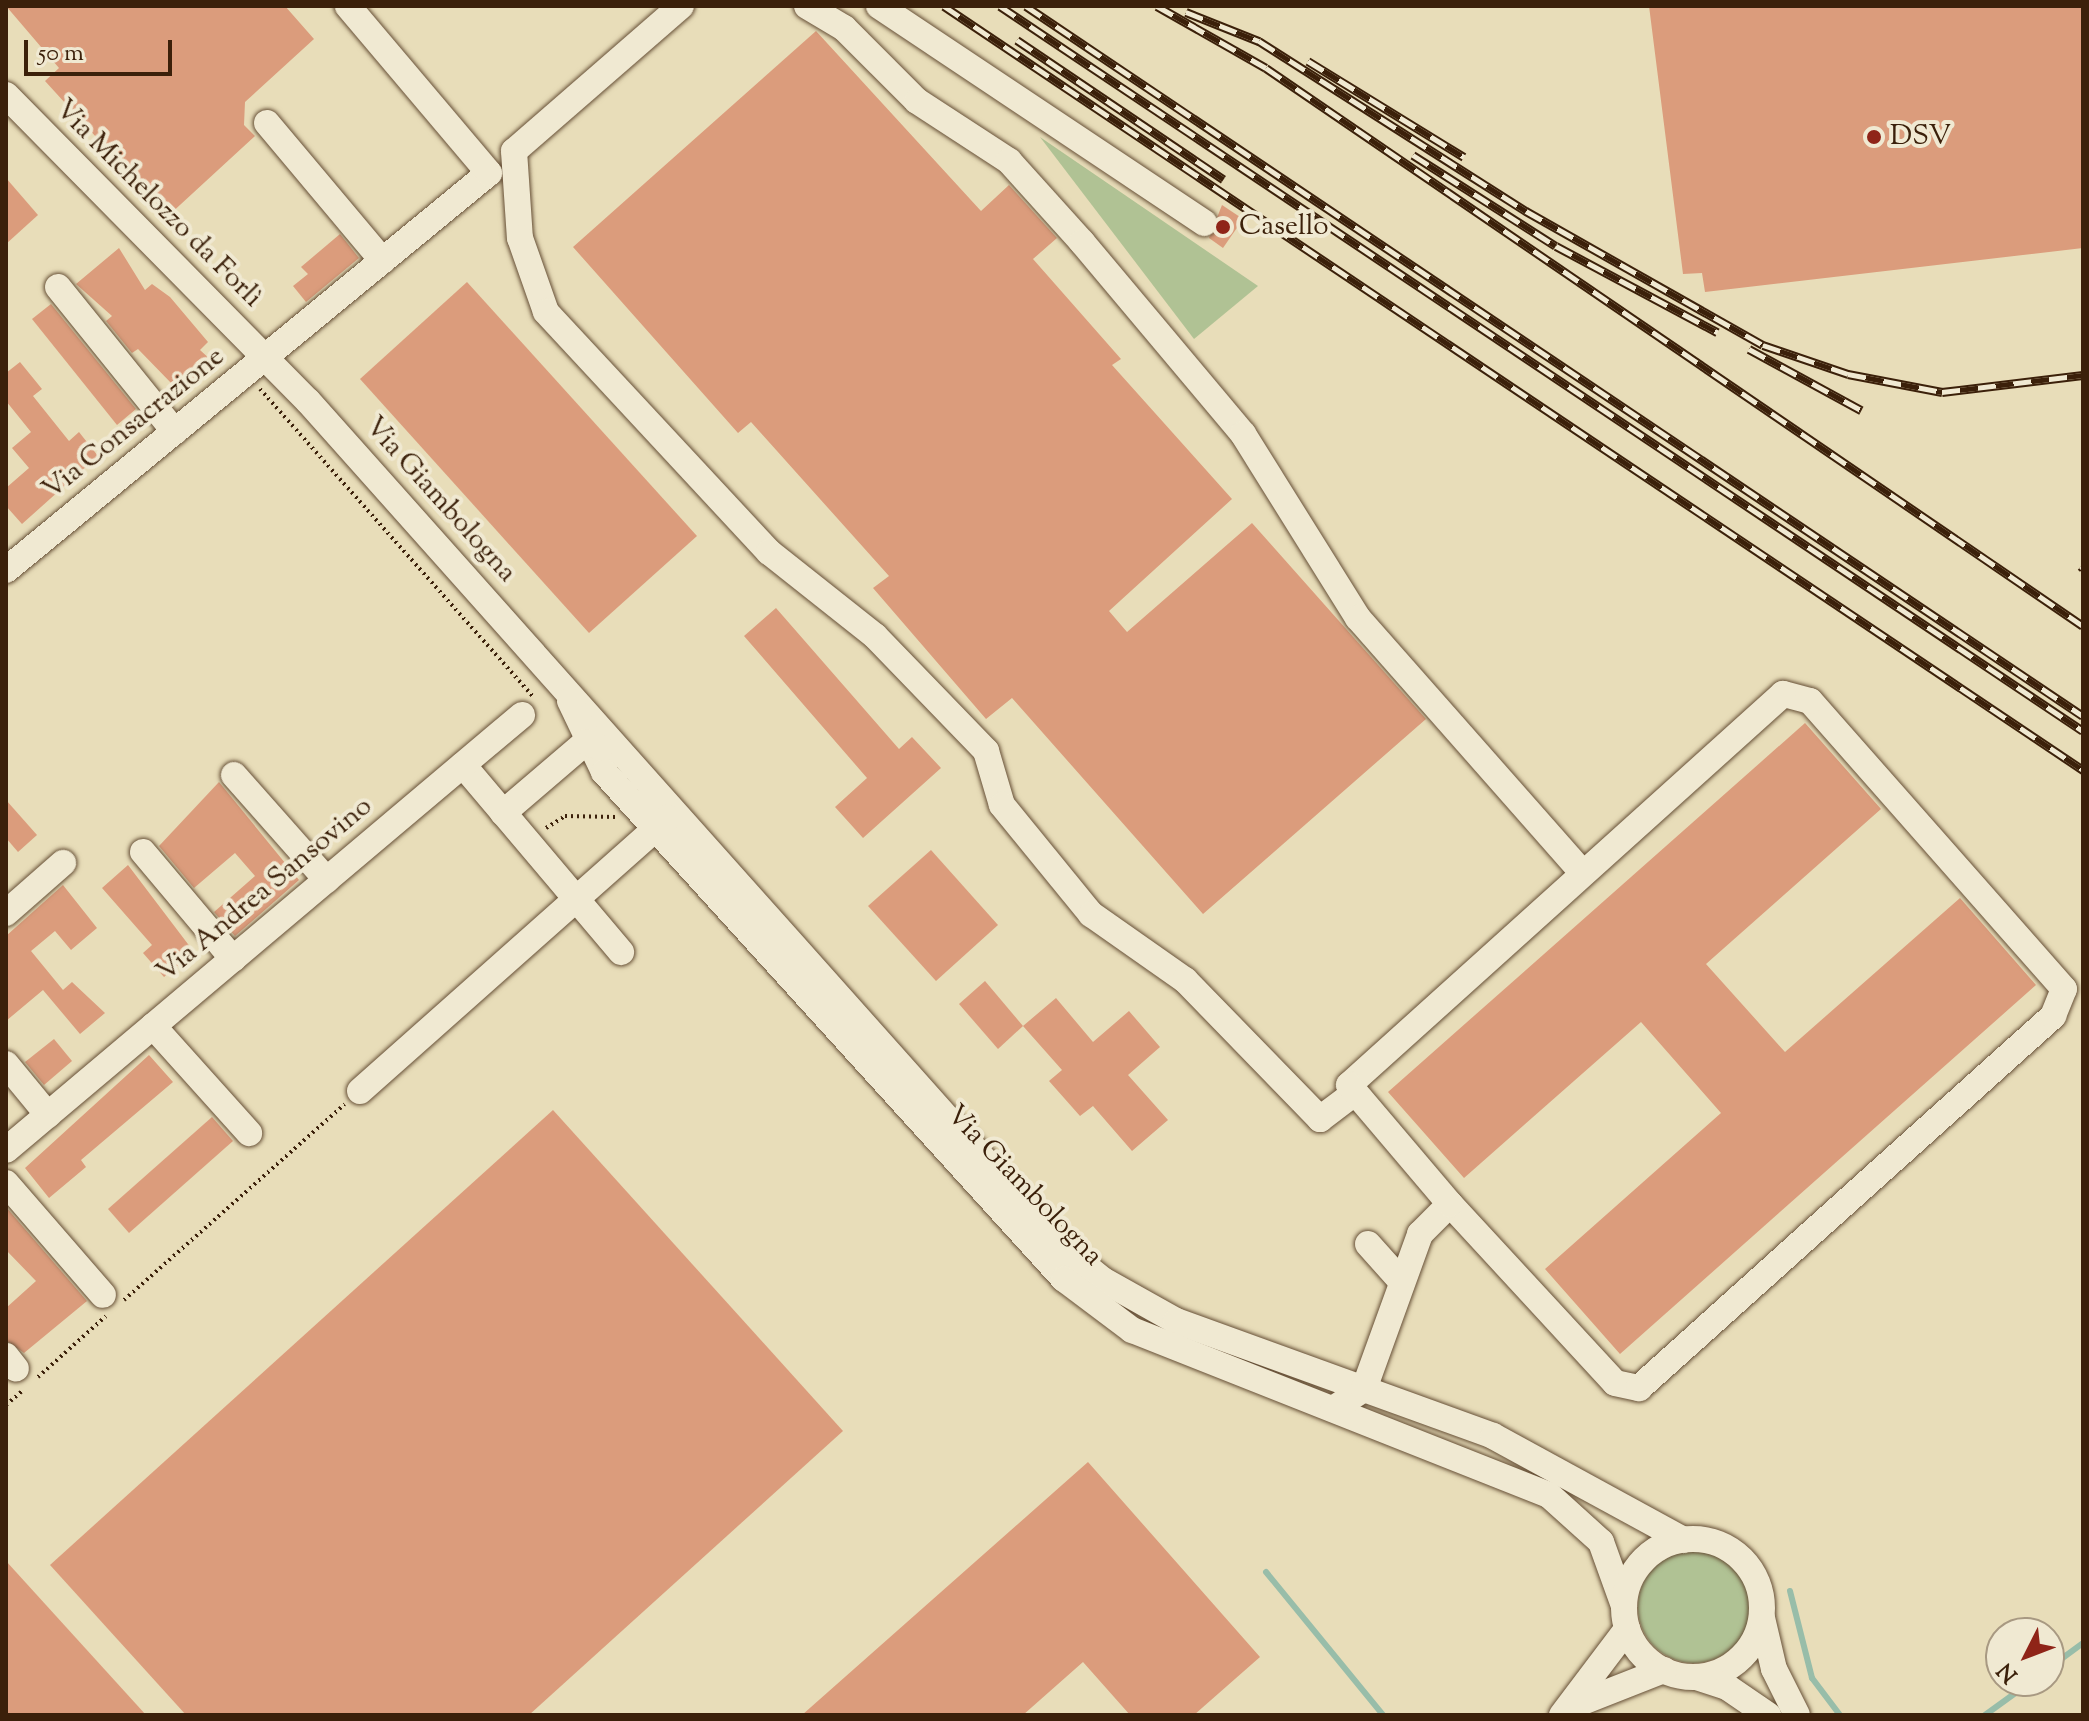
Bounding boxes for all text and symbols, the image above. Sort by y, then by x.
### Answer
scale bar [28,24,176,74]
text: 50 m [38,37,84,71]
street label: Via Michelozzo da Forlì [47,93,269,315]
place label: DSV [1890,120,1951,154]
marker: DSV [1865,128,1883,146]
place label: Casello [1239,210,1329,244]
marker: Casello [1214,218,1232,236]
street label: Via Consacrazione [36,340,232,508]
street label: Via Giambologna [357,410,523,590]
street label: Via Andrea Sansovino [151,790,379,990]
street label: Via Giambologna [939,1098,1109,1274]
north arrow [1985,1617,2065,1697]
text: N [1991,1654,2026,1689]

